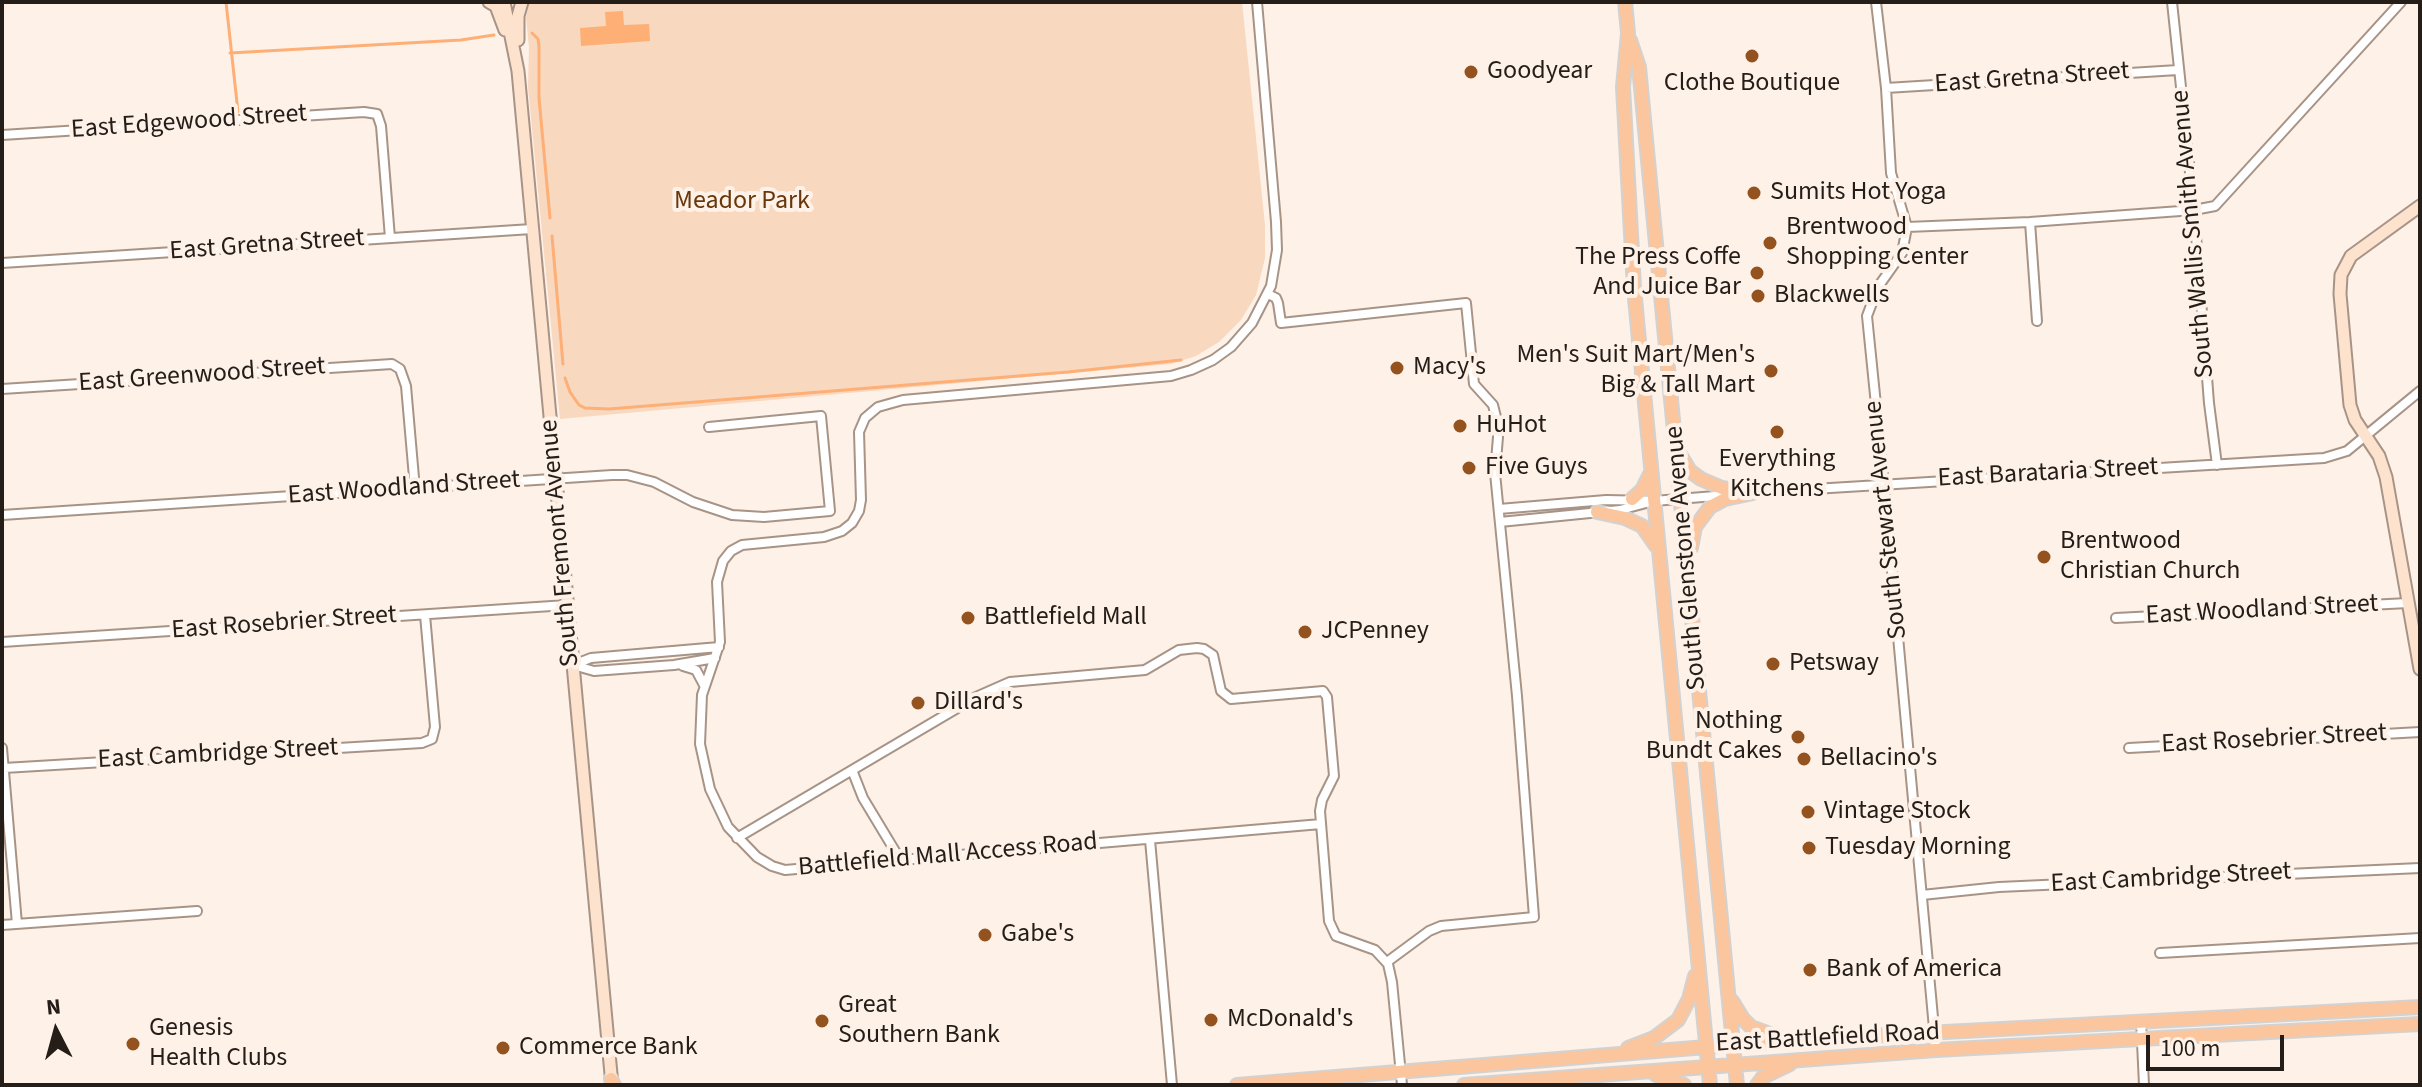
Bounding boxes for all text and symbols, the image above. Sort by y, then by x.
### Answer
marker: Clothe Boutique [1743,47,1761,65]
place label: Goodyear [1487,56,1592,88]
street label: East Gretna Street [1934,57,2130,101]
marker: Goodyear [1462,63,1480,81]
place label: Clothe Boutique [1664,68,1840,100]
street label: South Wallis Smith Avenue [2166,89,2222,379]
street label: East Edgewood Street [70,99,308,147]
place label: Sumits Hot Yoga [1770,177,1946,209]
marker: Sumits Hot Yoga [1745,184,1763,202]
park label: Meador Park [674,186,810,218]
place label: Brentwood Shopping Center [1786,212,1968,274]
street label: East Gretna Street [169,224,365,268]
marker: Brentwood Shopping Center [1761,234,1779,252]
place label: The Press Coffe And Juice Bar [1575,242,1741,304]
marker: The Press Coffe And Juice Bar [1748,264,1766,282]
place label: Blackwells [1774,280,1889,312]
marker: Blackwells [1749,287,1767,305]
place label: Men's Suit Mart/Men's Big & Tall Mart [1516,340,1755,402]
street label: East Greenwood Street [77,352,327,400]
place label: Macy's [1413,352,1486,384]
marker: Macy's [1388,359,1406,377]
marker: Men's Suit Mart/Men's Big & Tall Mart [1762,362,1780,380]
street label: South Stewart Avenue [1859,399,1915,641]
place label: HuHot [1476,410,1546,442]
marker: HuHot [1451,417,1469,435]
street label: South Fremont Avenue [535,418,587,668]
marker: Everything Kitchens [1768,423,1786,441]
street label: South Glenstone Avenue [1660,424,1714,692]
place label: Everything Kitchens [1719,444,1835,506]
place label: Five Guys [1485,452,1588,484]
street label: East Barataria Street [1937,453,2159,495]
marker: Five Guys [1460,459,1478,477]
street label: East Woodland Street [287,465,521,513]
place label: Brentwood Christian Church [2060,526,2240,588]
marker: Brentwood Christian Church [2035,548,2053,566]
street label: East Woodland Street [2145,589,2379,633]
street label: East Rosebrier Street [170,601,398,647]
place label: Battlefield Mall [984,602,1147,634]
marker: Battlefield Mall [959,609,977,627]
place label: JCPenney [1321,616,1429,648]
marker: JCPenney [1296,623,1314,641]
place label: Petsway [1789,648,1879,680]
marker: Petsway [1764,655,1782,673]
place label: Dillard's [934,687,1023,719]
marker: Dillard's [909,694,927,712]
place label: Nothing Bundt Cakes [1646,706,1782,768]
street label: East Rosebrier Street [2161,719,2387,761]
marker: Nothing Bundt Cakes [1789,728,1807,746]
street label: East Cambridge Street [97,733,339,777]
place label: Bellacino's [1820,743,1937,775]
marker: Bellacino's [1795,750,1813,768]
place label: Vintage Stock [1824,796,1971,828]
marker: Vintage Stock [1799,803,1817,821]
street label: Battlefield Mall Access Road [797,827,1099,885]
place label: Tuesday Morning [1825,832,2011,864]
marker: Tuesday Morning [1800,839,1818,857]
street label: East Cambridge Street [2050,857,2292,901]
place label: Gabe's [1001,919,1074,951]
marker: Gabe's [976,926,994,944]
place label: Bank of America [1826,954,2002,986]
marker: Bank of America [1801,961,1819,979]
text: N [45,990,62,1024]
place label: Great Southern Bank [838,990,1000,1052]
north arrow [16,991,96,1071]
place label: McDonald's [1227,1004,1353,1036]
marker: McDonald's [1202,1011,1220,1029]
marker: Great Southern Bank [813,1012,831,1030]
place label: Genesis Health Clubs [149,1013,287,1074]
street label: East Battlefield Road [1715,1018,1941,1060]
scale bar [2150,1019,2288,1069]
text: 100 m [2160,1031,2220,1066]
place label: Commerce Bank [519,1032,698,1064]
marker: Genesis Health Clubs [124,1035,142,1053]
marker: Commerce Bank [494,1039,512,1057]

